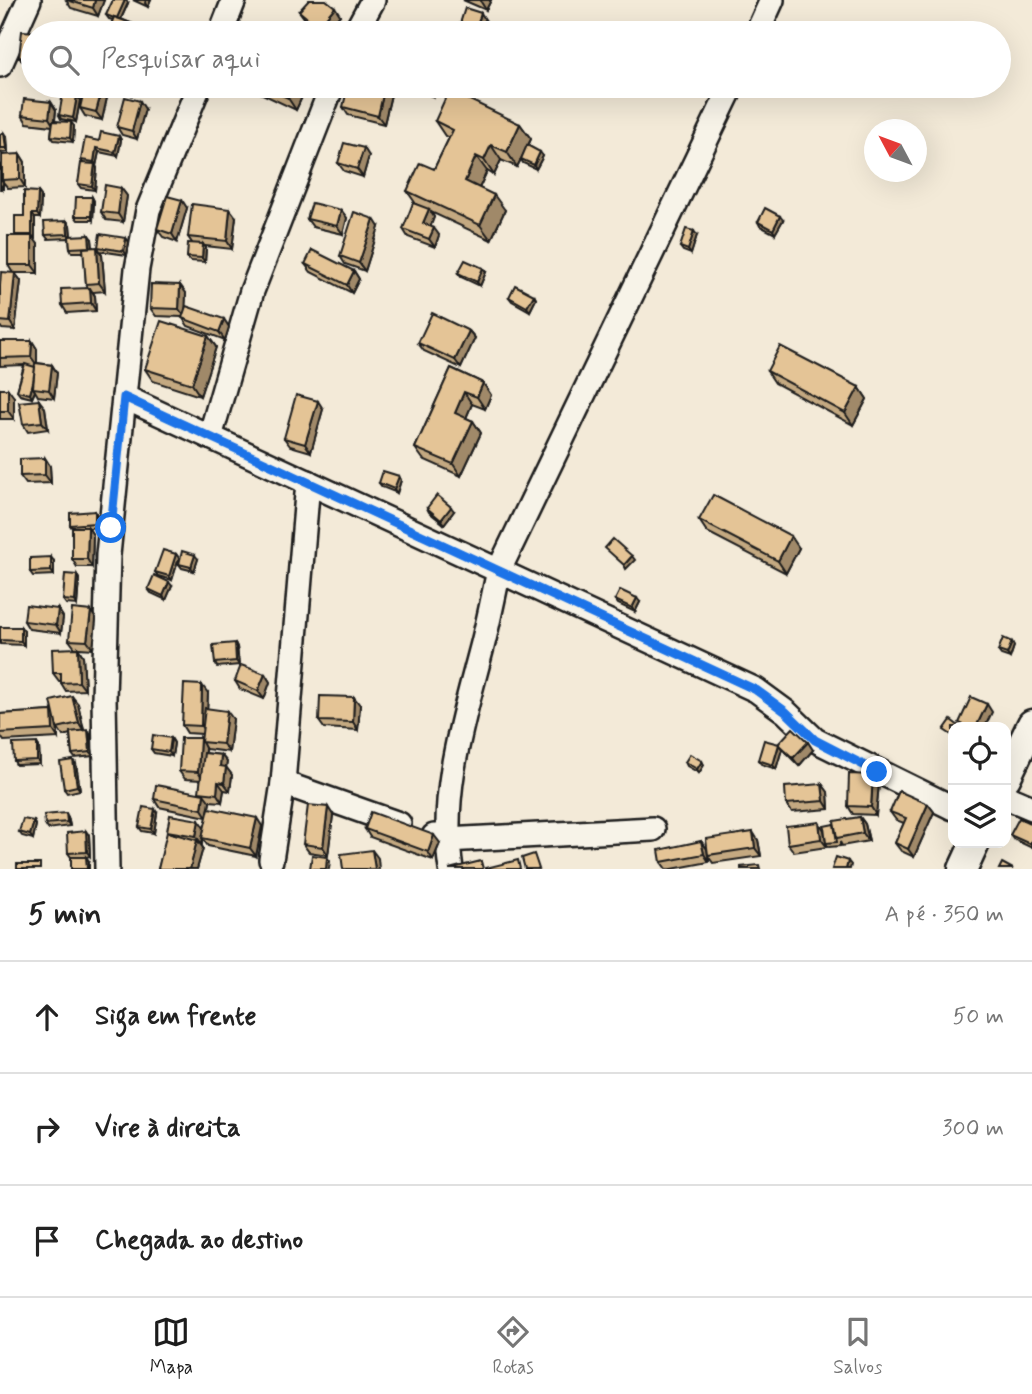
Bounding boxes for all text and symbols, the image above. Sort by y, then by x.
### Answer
search box [21,21,1011,98]
icon: search [45,41,83,79]
text: Pesquisar aqui [101,43,260,77]
north arrow [864,119,927,182]
route start [95,512,126,543]
map controls [948,722,1011,848]
button: locate [948,722,1011,785]
route end [861,756,892,787]
button: layers [948,785,1011,848]
text: 5 min [28,895,102,934]
text: A pé · 350 m [885,900,1004,930]
icon: ahead [28,998,66,1036]
text: Siga em frente [95,1000,256,1034]
text: 50 m [953,1002,1004,1032]
icon: right [28,1110,66,1148]
text: Vire à direita [95,1112,241,1146]
text: 300 m [942,1114,1004,1144]
icon: arrive [28,1222,66,1260]
text: Chegada ao destino [95,1224,303,1258]
tab: Mapa [150,1313,193,1380]
tab: Rotas [492,1313,534,1380]
tab: Salvos [833,1313,882,1380]

